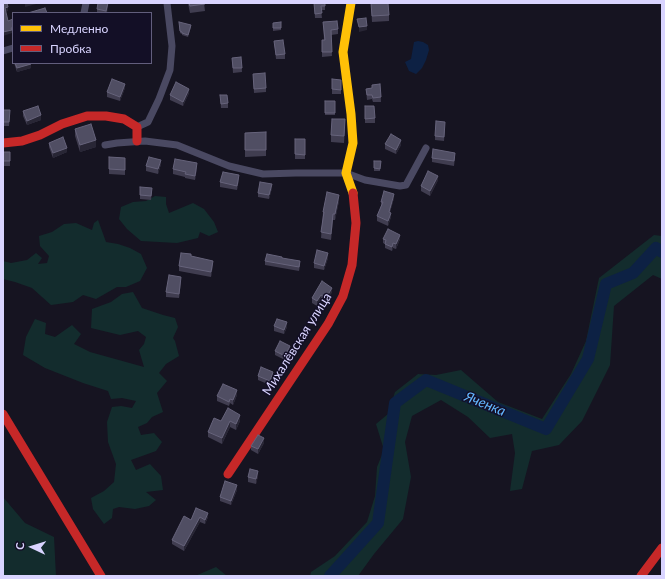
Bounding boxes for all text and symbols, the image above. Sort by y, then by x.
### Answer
legend [12,12,152,64]
text: Медленно [50,21,108,36]
text: Пробка [50,41,91,56]
street label: Михалёвская улица [259,290,335,398]
water label: Яченка [462,388,508,420]
north arrow [12,527,52,567]
text: С [13,542,26,550]

